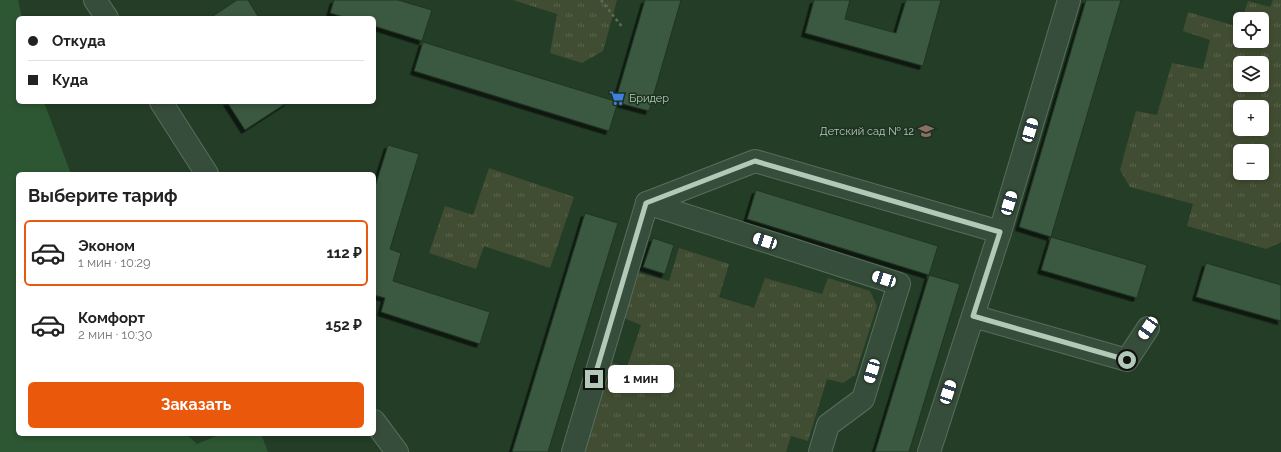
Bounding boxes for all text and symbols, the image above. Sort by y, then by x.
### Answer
map controls [1233,12,1269,180]
button: locate [1233,12,1269,48]
text: Откуда [52,32,106,50]
button: layers [1233,56,1269,92]
text: Куда [52,71,88,89]
supermarket icon: Бридер [608,89,626,107]
place label: Бридер [629,92,669,105]
button: + [1233,100,1269,136]
car [1021,117,1039,143]
school or university icon: Детский сад № 12 [917,122,935,140]
place label: Детский сад № 12 [819,125,914,138]
button: − [1233,144,1269,180]
text: Выберите тариф [28,185,178,206]
car [1000,190,1018,216]
car [752,232,778,250]
icon: car [30,235,66,271]
text: Эконом [78,237,135,255]
text: 112 ₽ [326,244,362,262]
text: 1 мин · 10:29 [78,255,151,270]
car [871,270,897,288]
icon: car [30,307,66,343]
text: Комфорт [78,309,145,327]
car [1136,315,1160,341]
text: 152 ₽ [326,316,362,334]
text: 2 мин · 10:30 [78,327,152,342]
route start [1118,351,1136,369]
car [863,358,881,384]
callout: 1 мин [608,365,674,393]
route end [585,370,603,388]
text: 1 мин [624,371,658,386]
car [939,379,957,405]
button: Заказать [28,382,364,428]

